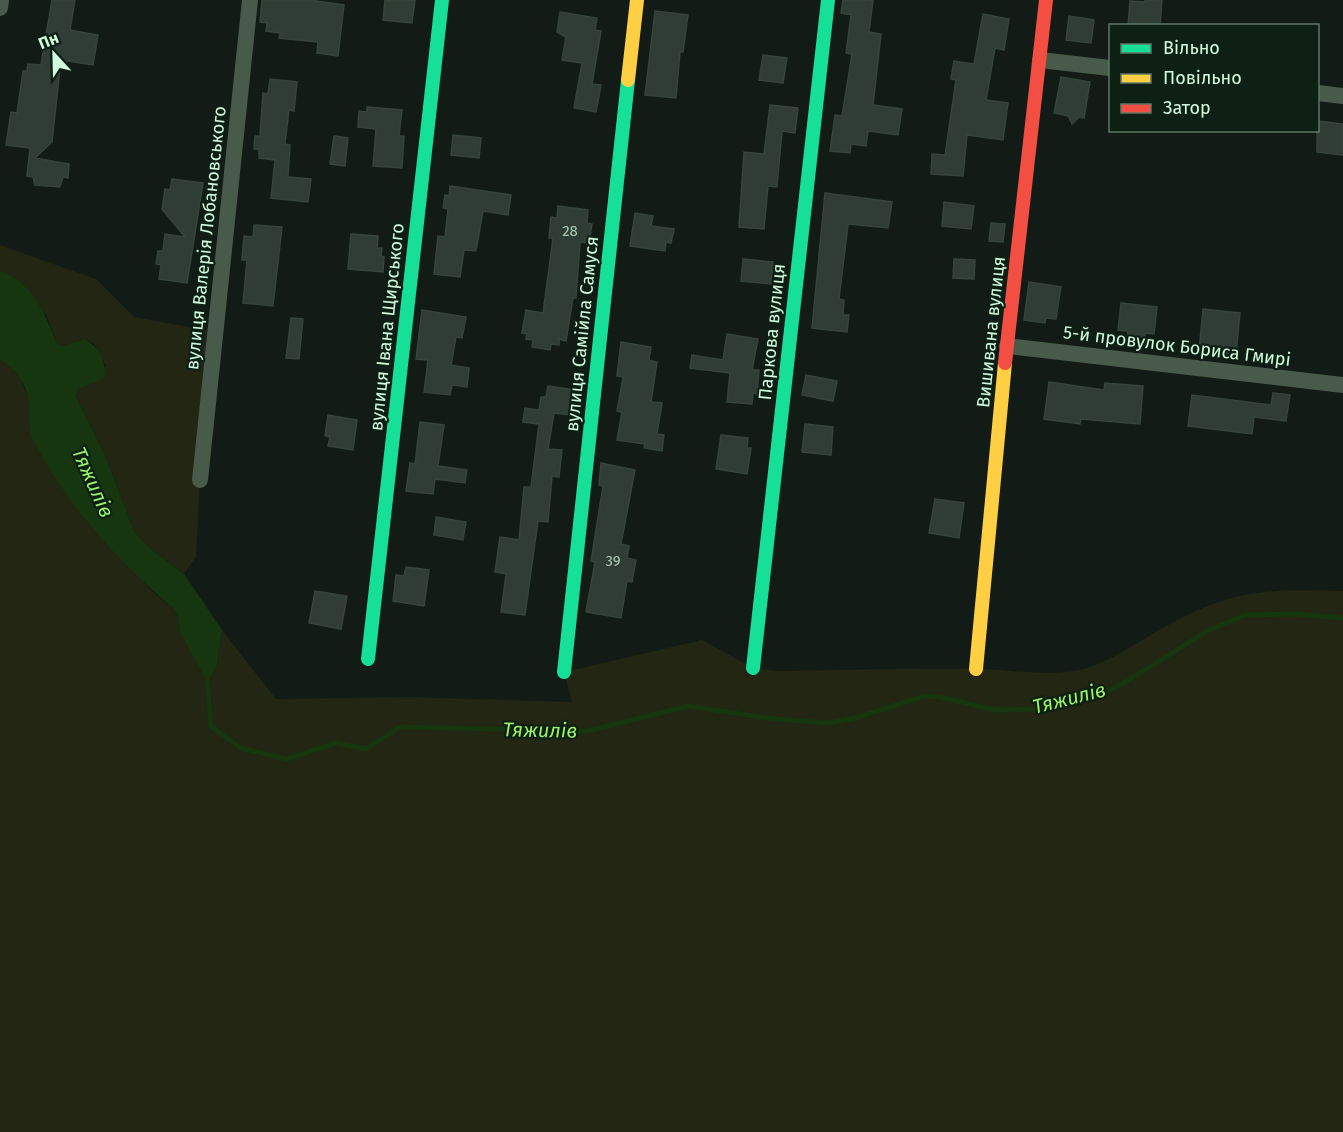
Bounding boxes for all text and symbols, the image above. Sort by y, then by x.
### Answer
north arrow [24,24,84,84]
legend [1109,24,1319,132]
text: Пн [36,28,61,53]
text: Вільно [1163,37,1220,59]
text: Повільно [1163,67,1242,89]
text: Затор [1163,97,1211,119]
street label: вулиця Валерія Лобановського [181,105,231,371]
street label: вулиця Івана Щирського [365,222,409,432]
house number: 28 [562,222,578,240]
street label: вулиця Самійла Самуся [561,235,603,433]
street label: Вишивана вулиця [972,255,1010,409]
street label: Паркова вулиця [754,263,790,401]
street label: 5-й провулок Бориса Гмирі [1062,321,1292,371]
water label: Тяжилів [67,443,119,521]
house number: 39 [605,552,621,570]
water label: Тяжилів [1030,677,1108,719]
water label: Тяжилів [503,717,577,743]

